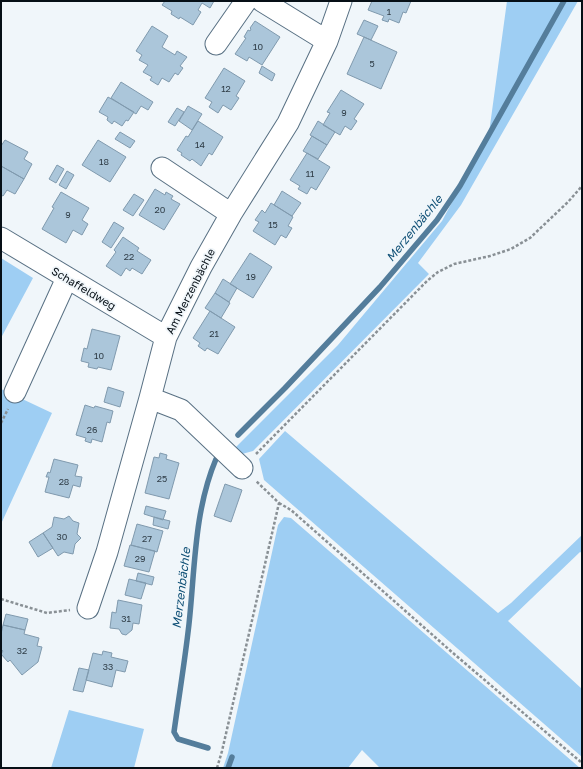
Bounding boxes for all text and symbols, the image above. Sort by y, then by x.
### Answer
house number: 1 [387,6,392,17]
house number: 10 [253,41,263,52]
house number: 5 [369,58,375,69]
house number: 12 [221,83,231,94]
house number: 9 [341,107,347,118]
house number: 14 [195,139,205,150]
house number: 18 [99,156,109,167]
house number: 11 [306,168,315,179]
water label: Merzenbächle [383,191,446,264]
house number: 20 [155,204,166,215]
house number: 9 [65,209,71,220]
house number: 15 [268,219,278,230]
street label: Am Merzenbächle [163,246,217,336]
house number: 22 [124,251,134,262]
street label: Schaffeldweg [50,264,118,312]
house number: 19 [246,271,256,282]
house number: 21 [209,328,219,339]
house number: 10 [94,350,104,361]
house number: 26 [87,424,97,435]
house number: 25 [157,473,167,484]
house number: 28 [59,476,69,487]
house number: 30 [57,531,68,542]
house number: 27 [142,533,152,544]
water label: Merzenbächle [169,546,194,629]
house number: 29 [135,553,145,564]
house number: 31 [121,613,131,624]
house number: 32 [17,645,27,656]
house number: 33 [103,661,113,672]

